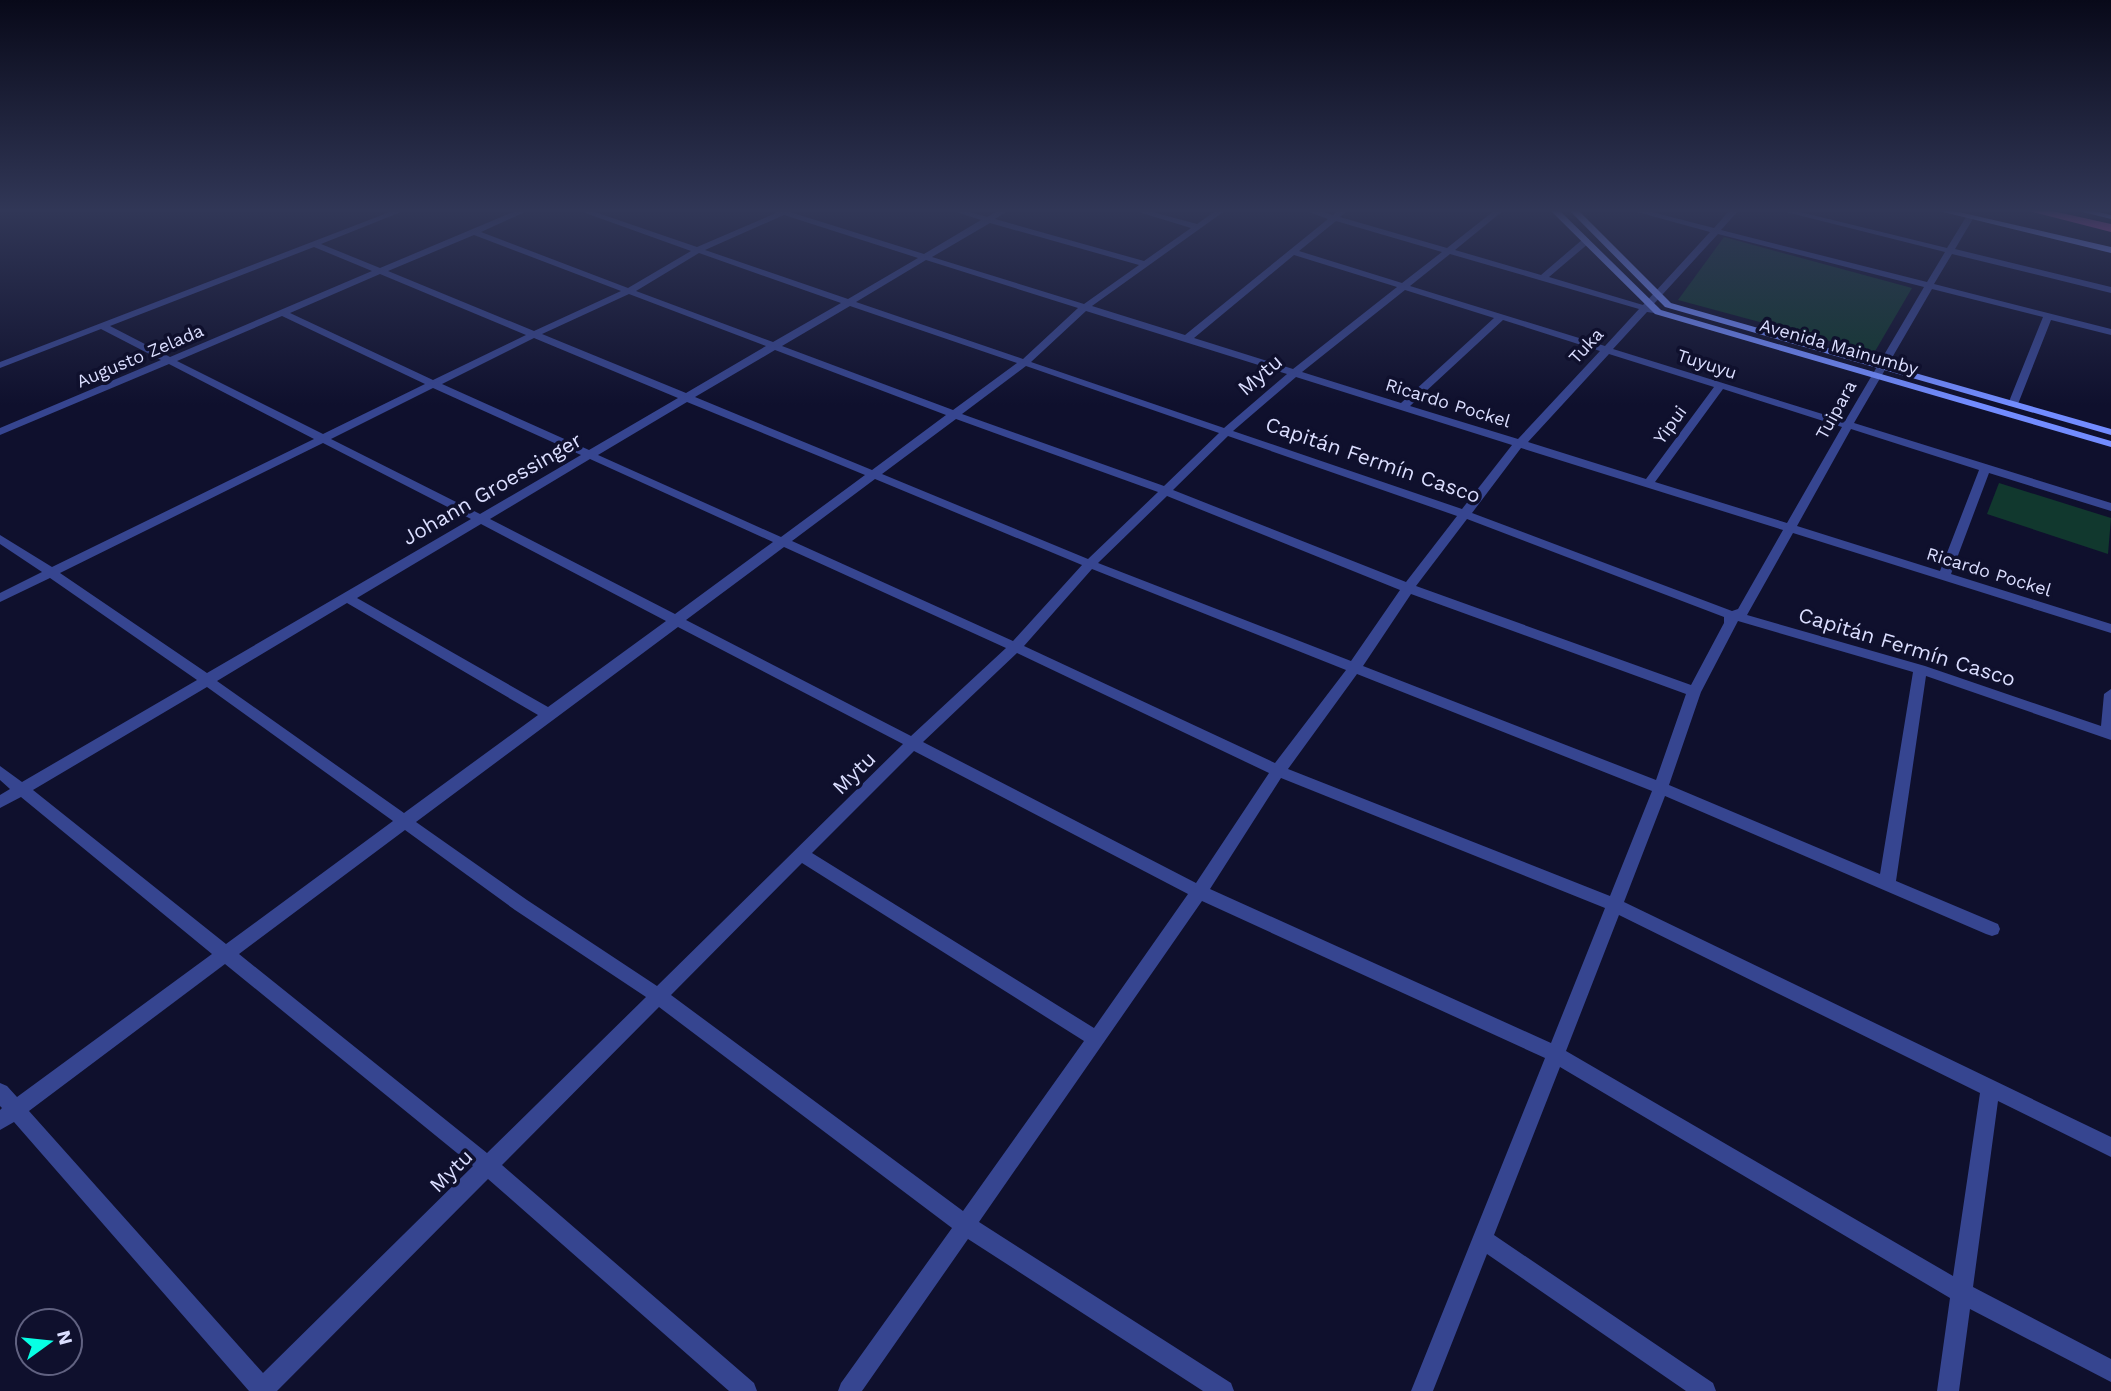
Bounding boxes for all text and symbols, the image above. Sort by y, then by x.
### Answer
street label: Avenida Mainumby [1757,314,1922,379]
street label: Augusto Zelada [73,319,206,392]
street label: Tuka [1564,323,1607,368]
street label: Tuyuyu [1675,344,1740,383]
street label: Mytu [1232,349,1287,401]
street label: Ricardo Pockel [1383,374,1514,432]
street label: Tuipara [1811,377,1860,443]
street label: Yipui [1649,401,1691,448]
street label: Capitán Fermín Casco [1262,411,1484,508]
street label: Johann Groessinger [398,427,586,550]
street label: Ricardo Pockel [1924,543,2055,601]
street label: Capitán Fermín Casco [1796,602,2019,691]
street label: Mytu [827,746,880,799]
street label: Mytu [424,1144,477,1197]
north arrow [14,1307,84,1377]
text: N [52,1328,78,1348]

